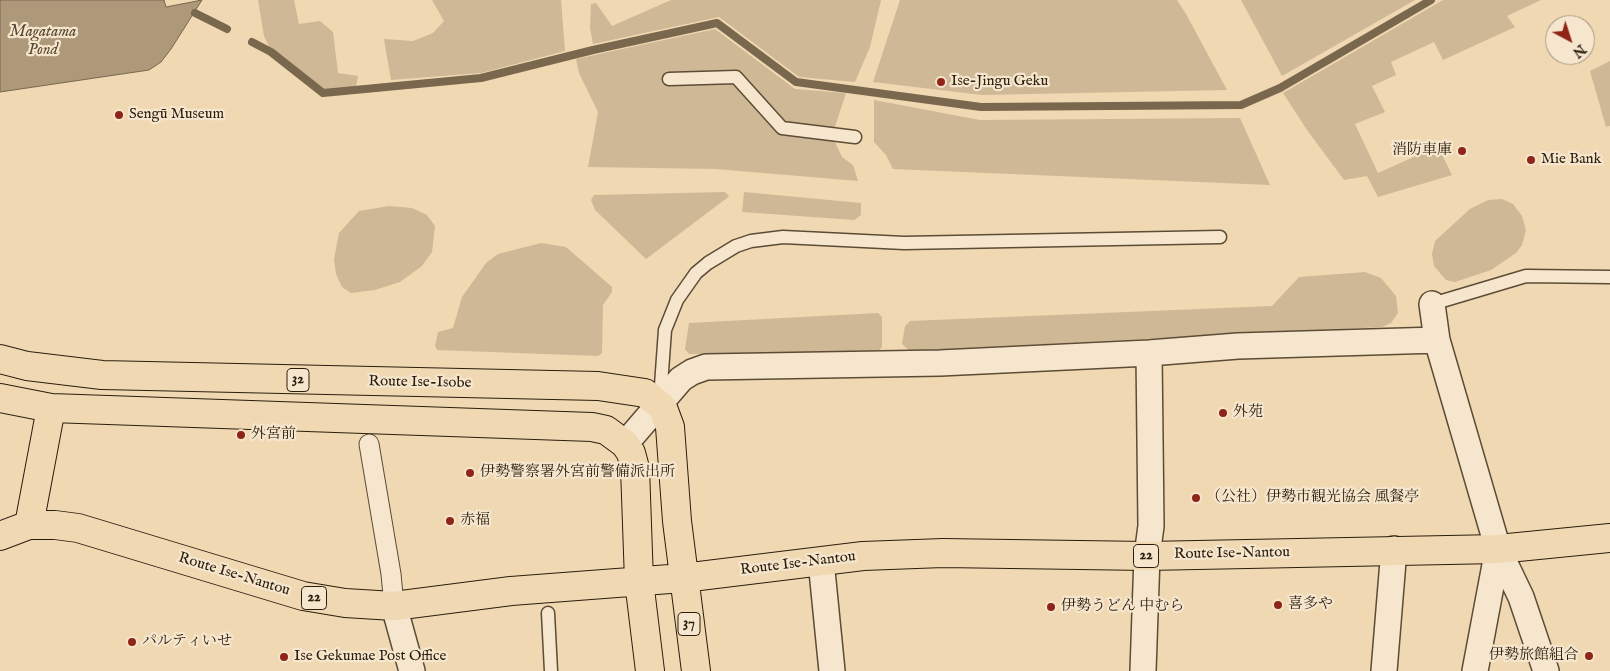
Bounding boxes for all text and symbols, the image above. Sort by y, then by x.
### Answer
north arrow [1545,15,1595,65]
water label: Magatama Pond [10,23,76,61]
text: N [1569,40,1589,62]
place label: Ise-Jingu Geku [951,73,1048,91]
marker: Ise-Jingu Geku [935,76,947,88]
place label: Sengū Museum [129,106,224,124]
marker: Sengū Museum [113,109,125,121]
place label: 消防車庫 [1392,142,1452,160]
marker: 消防車庫 [1456,145,1468,157]
place label: Mie Bank [1541,151,1602,169]
marker: Mie Bank [1525,154,1537,166]
road number: 32 [287,368,309,392]
street label: Route Ise-Isobe [368,373,472,393]
place label: 外苑 [1233,404,1263,422]
marker: 外苑 [1217,407,1229,419]
place label: 外宮前 [251,426,296,444]
marker: 外宮前 [235,429,247,441]
place label: 伊勢警察署外宮前警備派出所 [480,464,675,482]
marker: 伊勢警察署外宮前警備派出所 [464,467,476,479]
place label: （公社）伊勢市観光協会 風餐亭 [1206,489,1419,507]
marker: （公社）伊勢市観光協会 風餐亭 [1190,492,1202,504]
place label: 赤福 [460,512,490,530]
marker: 赤福 [444,515,456,527]
road number: 22 [1134,544,1158,568]
street label: Route Ise-Nantou [1174,544,1290,564]
street label: Route Ise-Nantou [739,548,857,580]
street label: Route Ise-Nantou [176,549,292,601]
road number: 22 [302,586,326,610]
place label: 喜多や [1288,596,1333,614]
place label: 伊勢うどん 中むら [1061,598,1184,616]
marker: 喜多や [1272,599,1284,611]
marker: 伊勢うどん 中むら [1045,601,1057,613]
road number: 37 [678,612,700,636]
place label: パルティいせ [142,633,232,651]
marker: パルティいせ [126,636,138,648]
place label: 伊勢旅館組合 [1489,647,1579,665]
place label: Ise Gekumae Post Office [294,648,446,666]
marker: 伊勢旅館組合 [1583,650,1595,662]
marker: Ise Gekumae Post Office [278,651,290,663]

